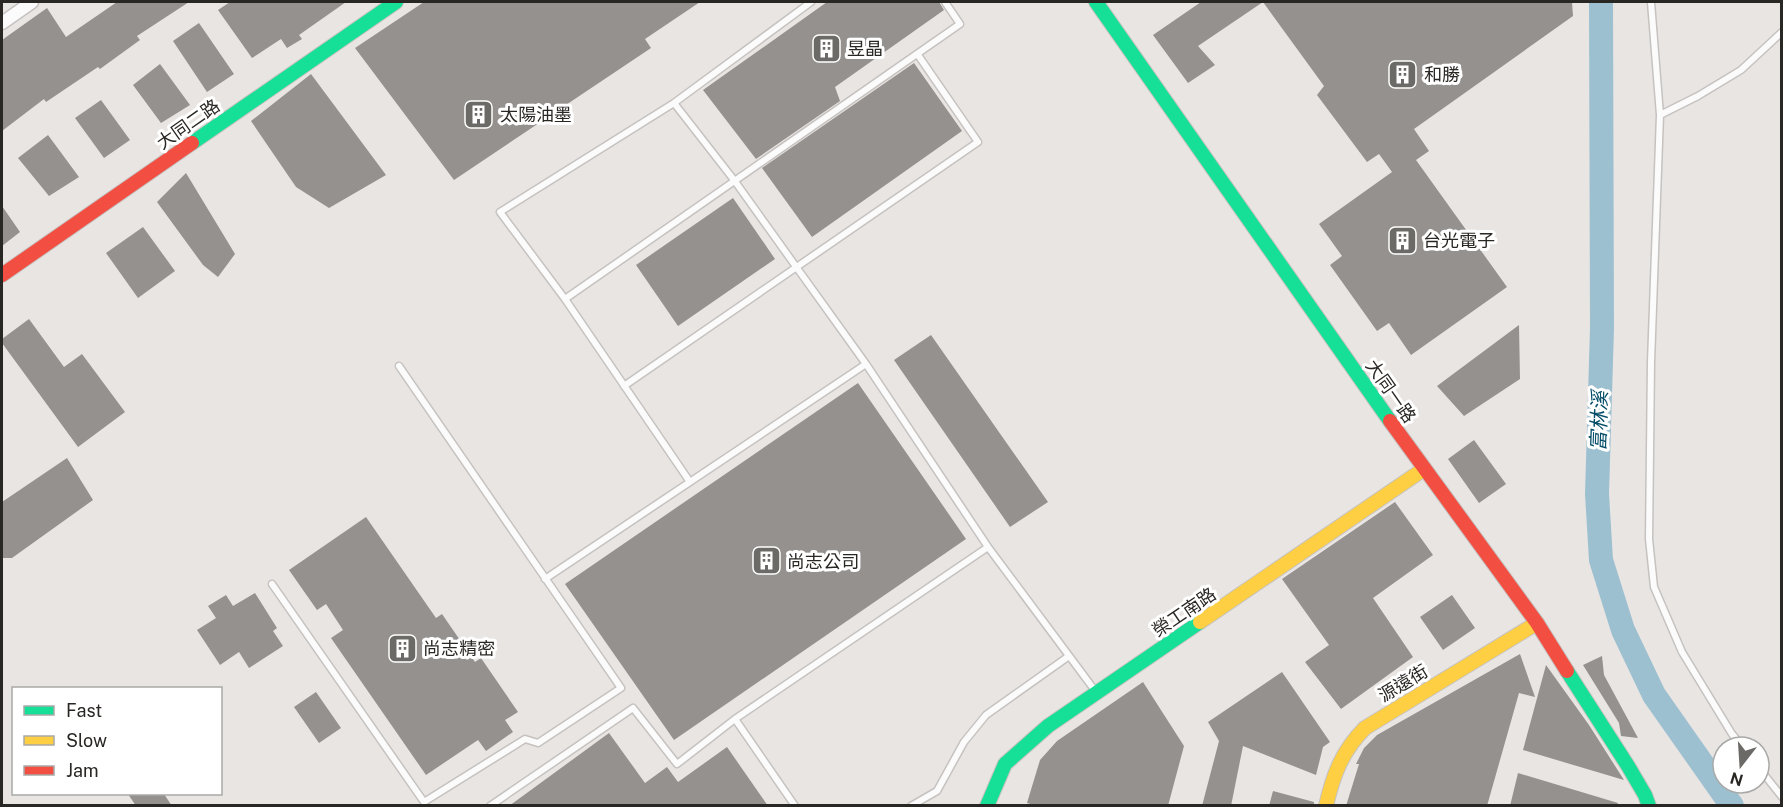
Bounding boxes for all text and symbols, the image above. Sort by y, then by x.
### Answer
building icon: 昱晶 [810,32,842,64]
place label: 昱晶 [847,38,883,59]
building icon: 和勝 [1387,58,1419,90]
place label: 和勝 [1424,64,1460,85]
street label: 大同二路 [152,95,224,153]
building icon: 太陽油墨 [463,98,495,130]
place label: 太陽油墨 [500,104,572,125]
building icon: 台光電子 [1386,224,1418,256]
place label: 台光電子 [1423,230,1495,251]
street label: 大同一路 [1362,355,1420,427]
water label: 富林溪 [1586,388,1612,451]
building icon: 尚志公司 [750,545,782,577]
place label: 尚志公司 [787,551,859,572]
street label: 榮工南路 [1148,583,1220,641]
building icon: 尚志精密 [386,632,418,664]
place label: 尚志精密 [423,638,495,659]
street label: 源遠街 [1374,660,1432,706]
legend [12,687,222,795]
text: Fast [66,700,102,721]
text: Slow [66,730,107,751]
north arrow [1711,735,1771,795]
text: Jam [66,760,99,781]
text: N [1728,768,1746,790]

